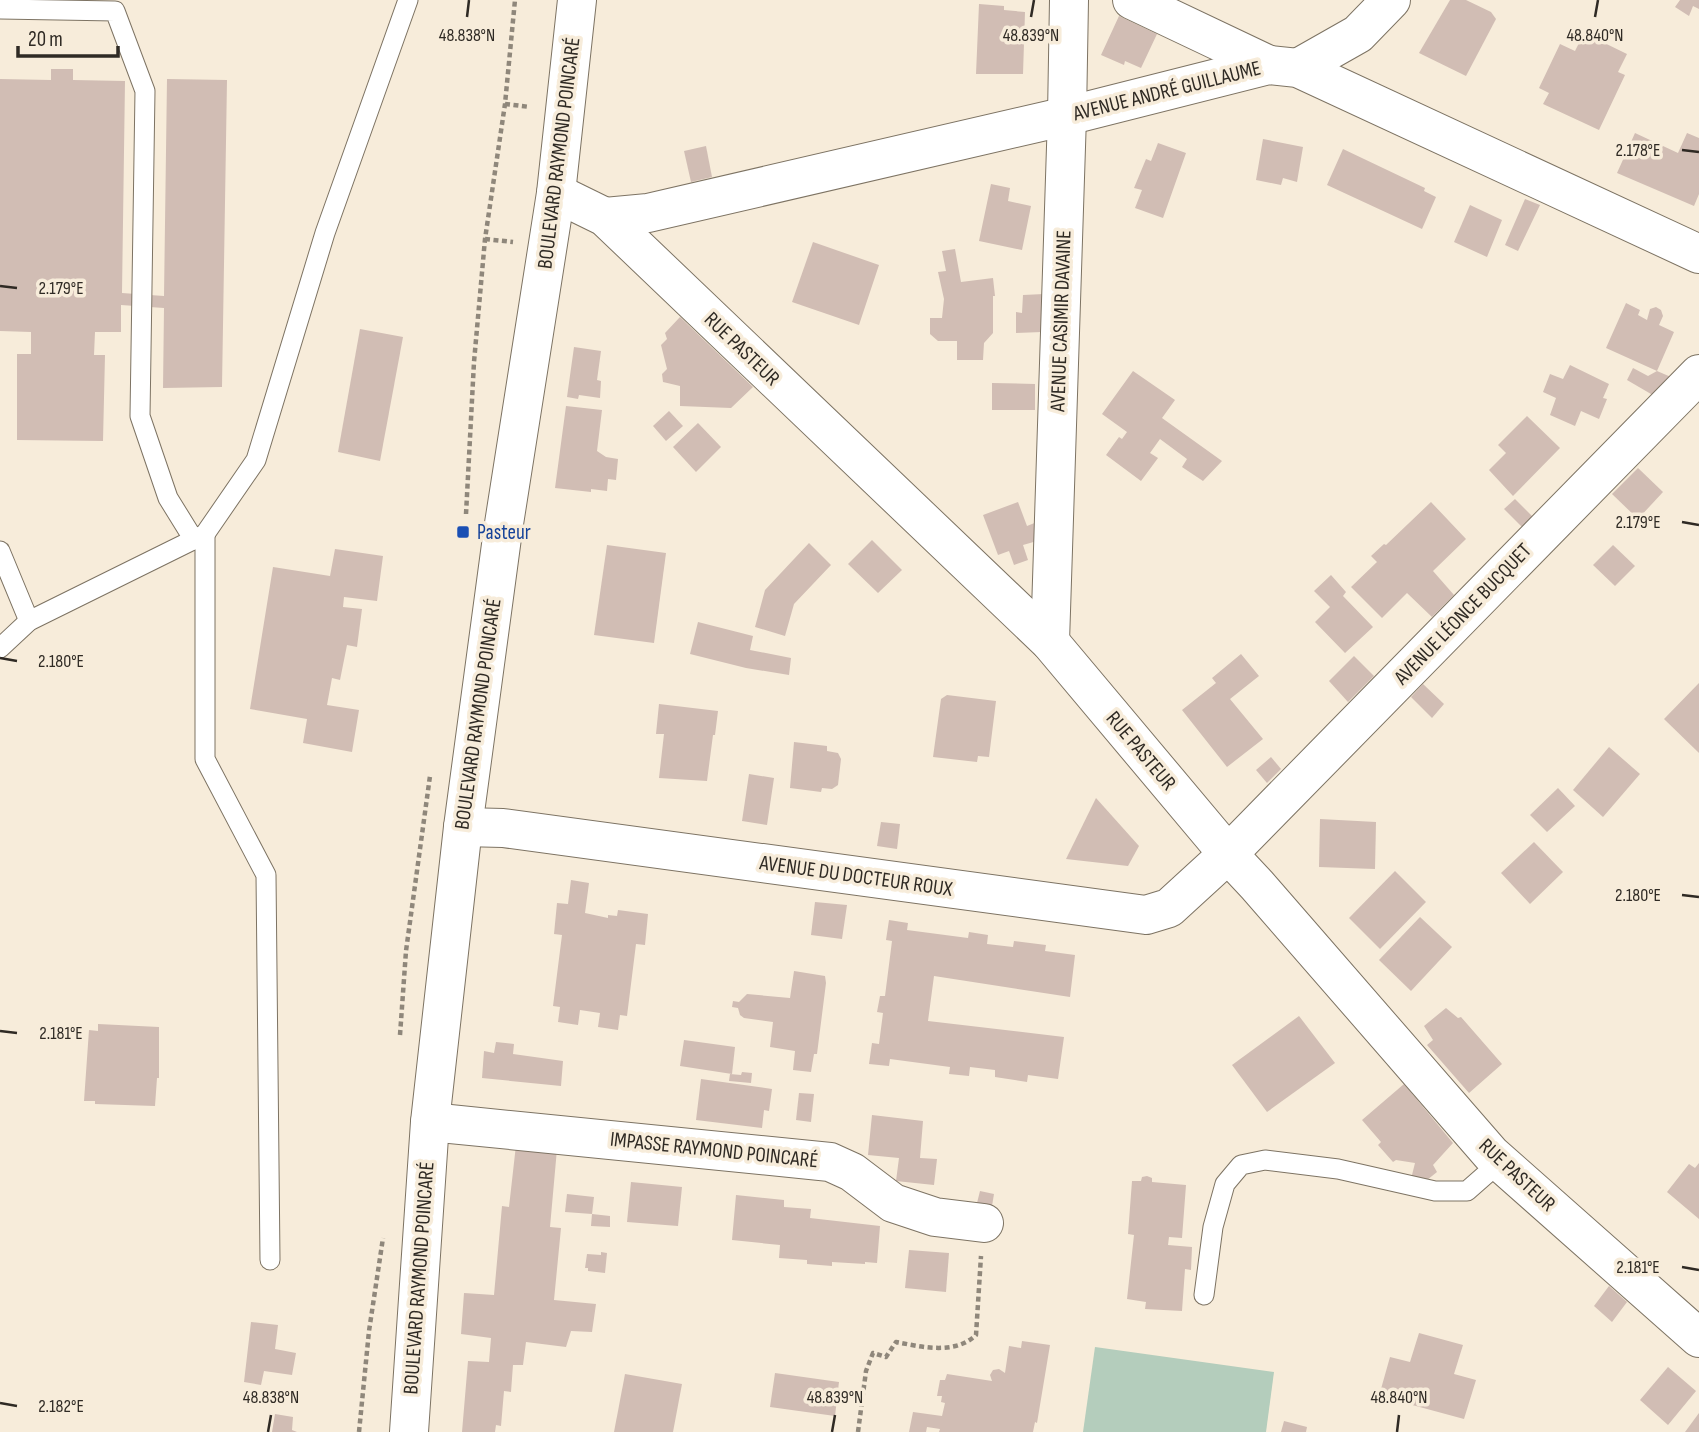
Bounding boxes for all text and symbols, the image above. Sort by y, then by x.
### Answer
scale bar [18,14,117,58]
text: 48.838°N [439,25,495,46]
text: 48.839°N [1003,25,1059,46]
text: 48.840°N [1566,25,1624,46]
text: 20 m [28,27,63,52]
street label: BOULEVARD RAYMOND POINCARÉ [532,36,586,270]
street label: AVENUE ANDRÉ GUILLAUME [1070,56,1263,127]
text: 2.178°E [1616,140,1660,161]
street label: AVENUE CASIMIR DAVAINE [1045,230,1077,413]
text: 2.179°E [38,278,84,299]
street label: RUE PASTEUR [699,307,785,391]
text: 2.179°E [1615,512,1661,533]
place label: Pasteur [477,520,531,545]
marker: Pasteur [455,524,471,540]
street label: AVENUE LÉONCE BUCQUET [1388,538,1537,691]
street label: BOULEVARD RAYMOND POINCARÉ [449,597,507,831]
text: 2.180°E [38,651,84,672]
street label: RUE PASTEUR [1101,706,1181,796]
street label: AVENUE DU DOCTEUR ROUX [757,850,954,902]
text: 2.180°E [1615,885,1661,906]
text: 2.181°E [39,1023,83,1044]
street label: IMPASSE RAYMOND POINCARÉ [609,1127,819,1173]
street label: RUE PASTEUR [1474,1133,1561,1217]
street label: BOULEVARD RAYMOND POINCARÉ [398,1161,440,1395]
text: 2.181°E [1616,1257,1660,1278]
text: 48.838°N [243,1387,299,1408]
text: 48.839°N [807,1387,863,1408]
text: 48.840°N [1370,1387,1428,1408]
text: 2.182°E [38,1396,84,1417]

